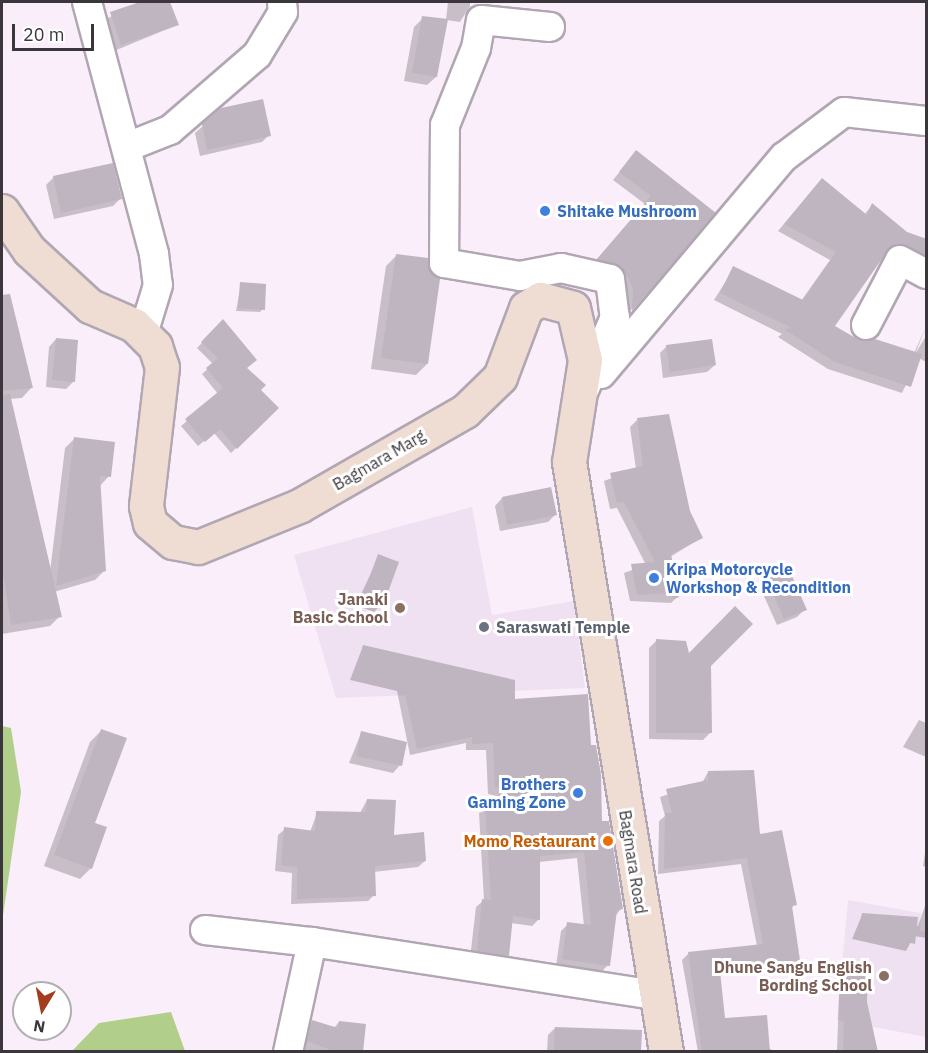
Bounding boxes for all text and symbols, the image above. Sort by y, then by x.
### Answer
scale bar [15,12,98,50]
text: 20 m [23,23,65,46]
place label: Shitake Mushroom [557,201,697,221]
marker: Shitake Mushroom [538,204,552,218]
street label: Bagmara Marg [329,426,429,494]
place label: Kripa Motorcycle Workshop & Recondition [666,559,851,597]
marker: Kripa Motorcycle Workshop & Recondition [647,571,661,585]
place label: Janaki Basic School [293,589,388,627]
marker: Janaki Basic School [393,601,407,615]
place label: Saraswati Temple [496,617,630,637]
marker: Saraswati Temple [477,620,491,634]
place label: Brothers Gaming Zone [467,774,566,812]
marker: Brothers Gaming Zone [571,786,585,800]
street label: Bagmara Road [615,809,651,915]
place label: Momo Restaurant [464,831,596,851]
marker: Momo Restaurant [601,834,615,848]
place label: Dhune Sangu English Bording School [714,957,872,995]
marker: Dhune Sangu English Bording School [877,969,891,983]
north arrow [12,981,72,1041]
text: N [32,1016,47,1038]

